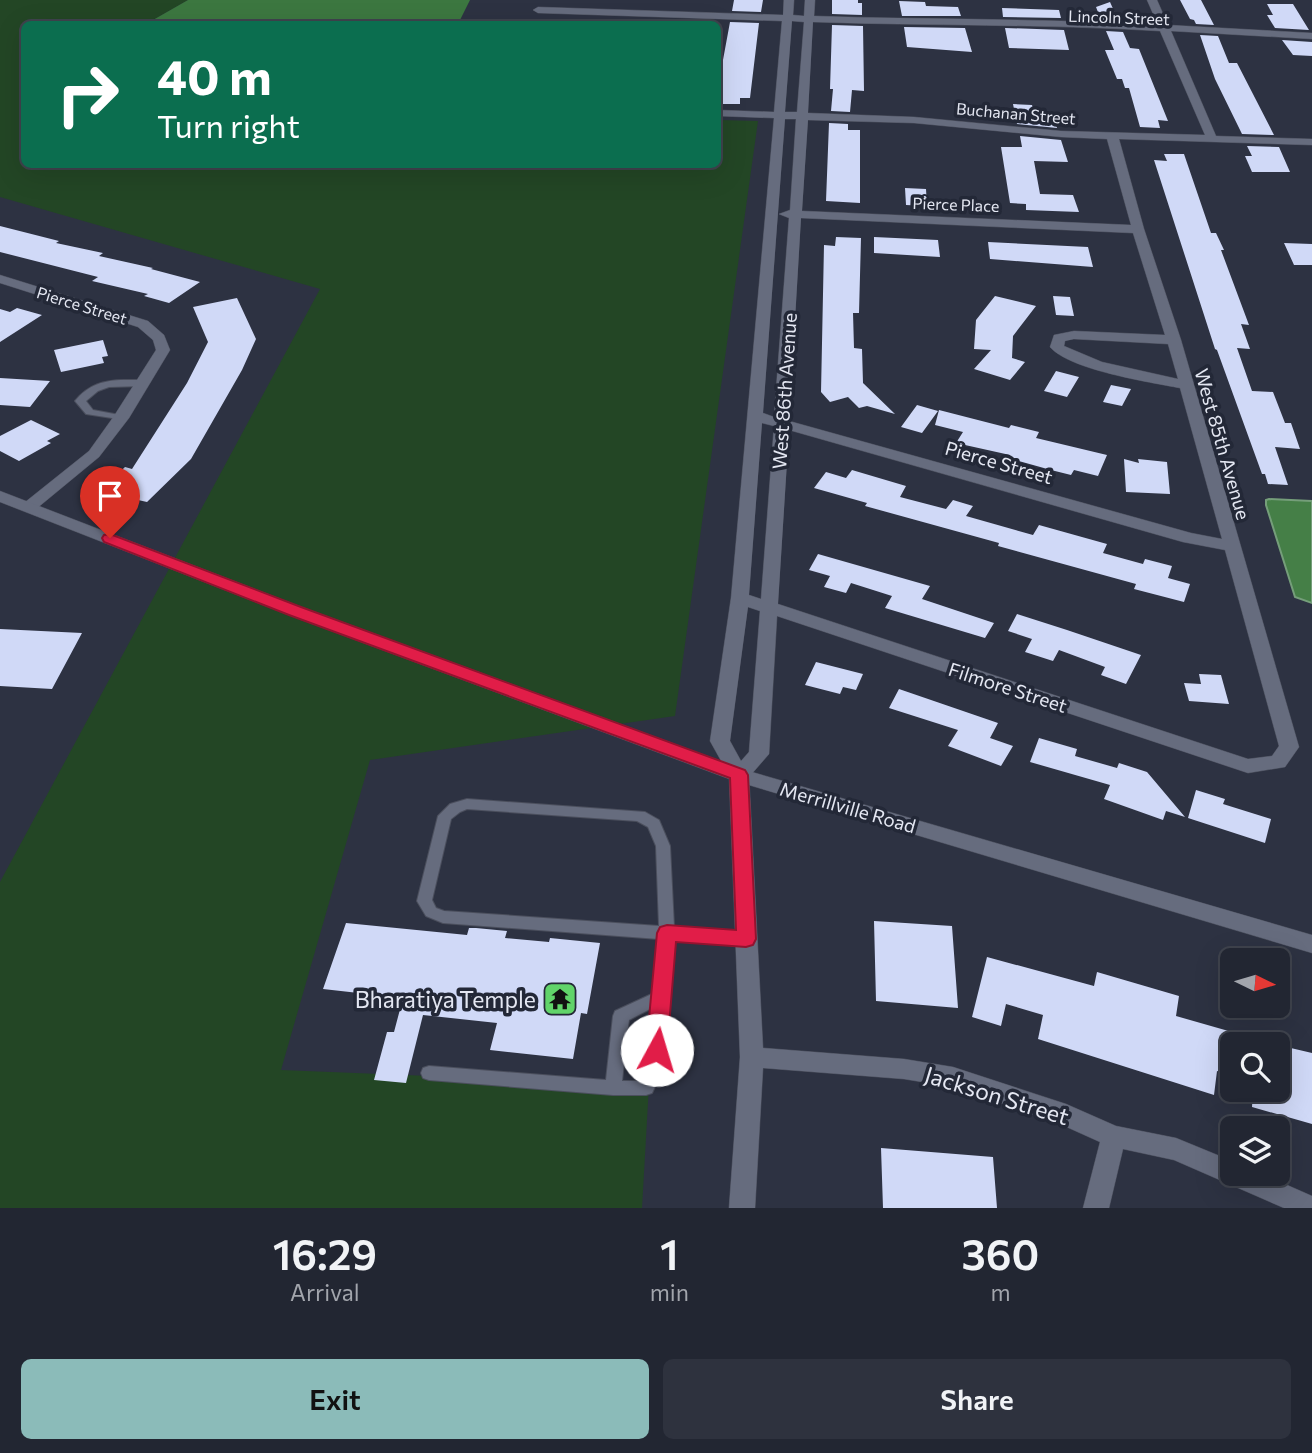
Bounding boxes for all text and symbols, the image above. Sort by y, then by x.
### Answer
street label: Lincoln Street [1068,6,1170,28]
text: 40 m [157,45,272,105]
icon: right [42,49,133,140]
street label: Buchanan Street [956,98,1077,128]
text: Turn right [157,105,300,145]
street label: Pierce Place [912,193,1000,215]
street label: Pierce Street [35,282,130,328]
street label: West 86th Avenue [767,312,801,470]
street label: West 85th Avenue [1190,366,1256,522]
street label: Pierce Street [943,436,1056,488]
pin [80,466,140,538]
icon: arrive [91,477,129,515]
street label: Filmore Street [946,657,1070,717]
street label: Merrillville Road [777,777,919,837]
north arrow [1220,948,1290,1018]
map controls [1220,948,1290,1186]
temple icon: Bharatiya Temple [541,980,579,1018]
place label: Bharatiya Temple [355,985,536,1013]
position arrow [620,1013,694,1087]
button: search [1220,1032,1290,1102]
street label: Jackson Street [921,1060,1073,1130]
button: layers [1220,1116,1290,1186]
text: 16:29 [273,1227,377,1279]
text: 1 [660,1227,679,1279]
text: 360 [962,1227,1039,1279]
text: Arrival [290,1278,360,1306]
text: min [650,1278,689,1306]
text: m [990,1278,1010,1306]
button: Exit [21,1359,649,1439]
button: Share [663,1359,1291,1439]

